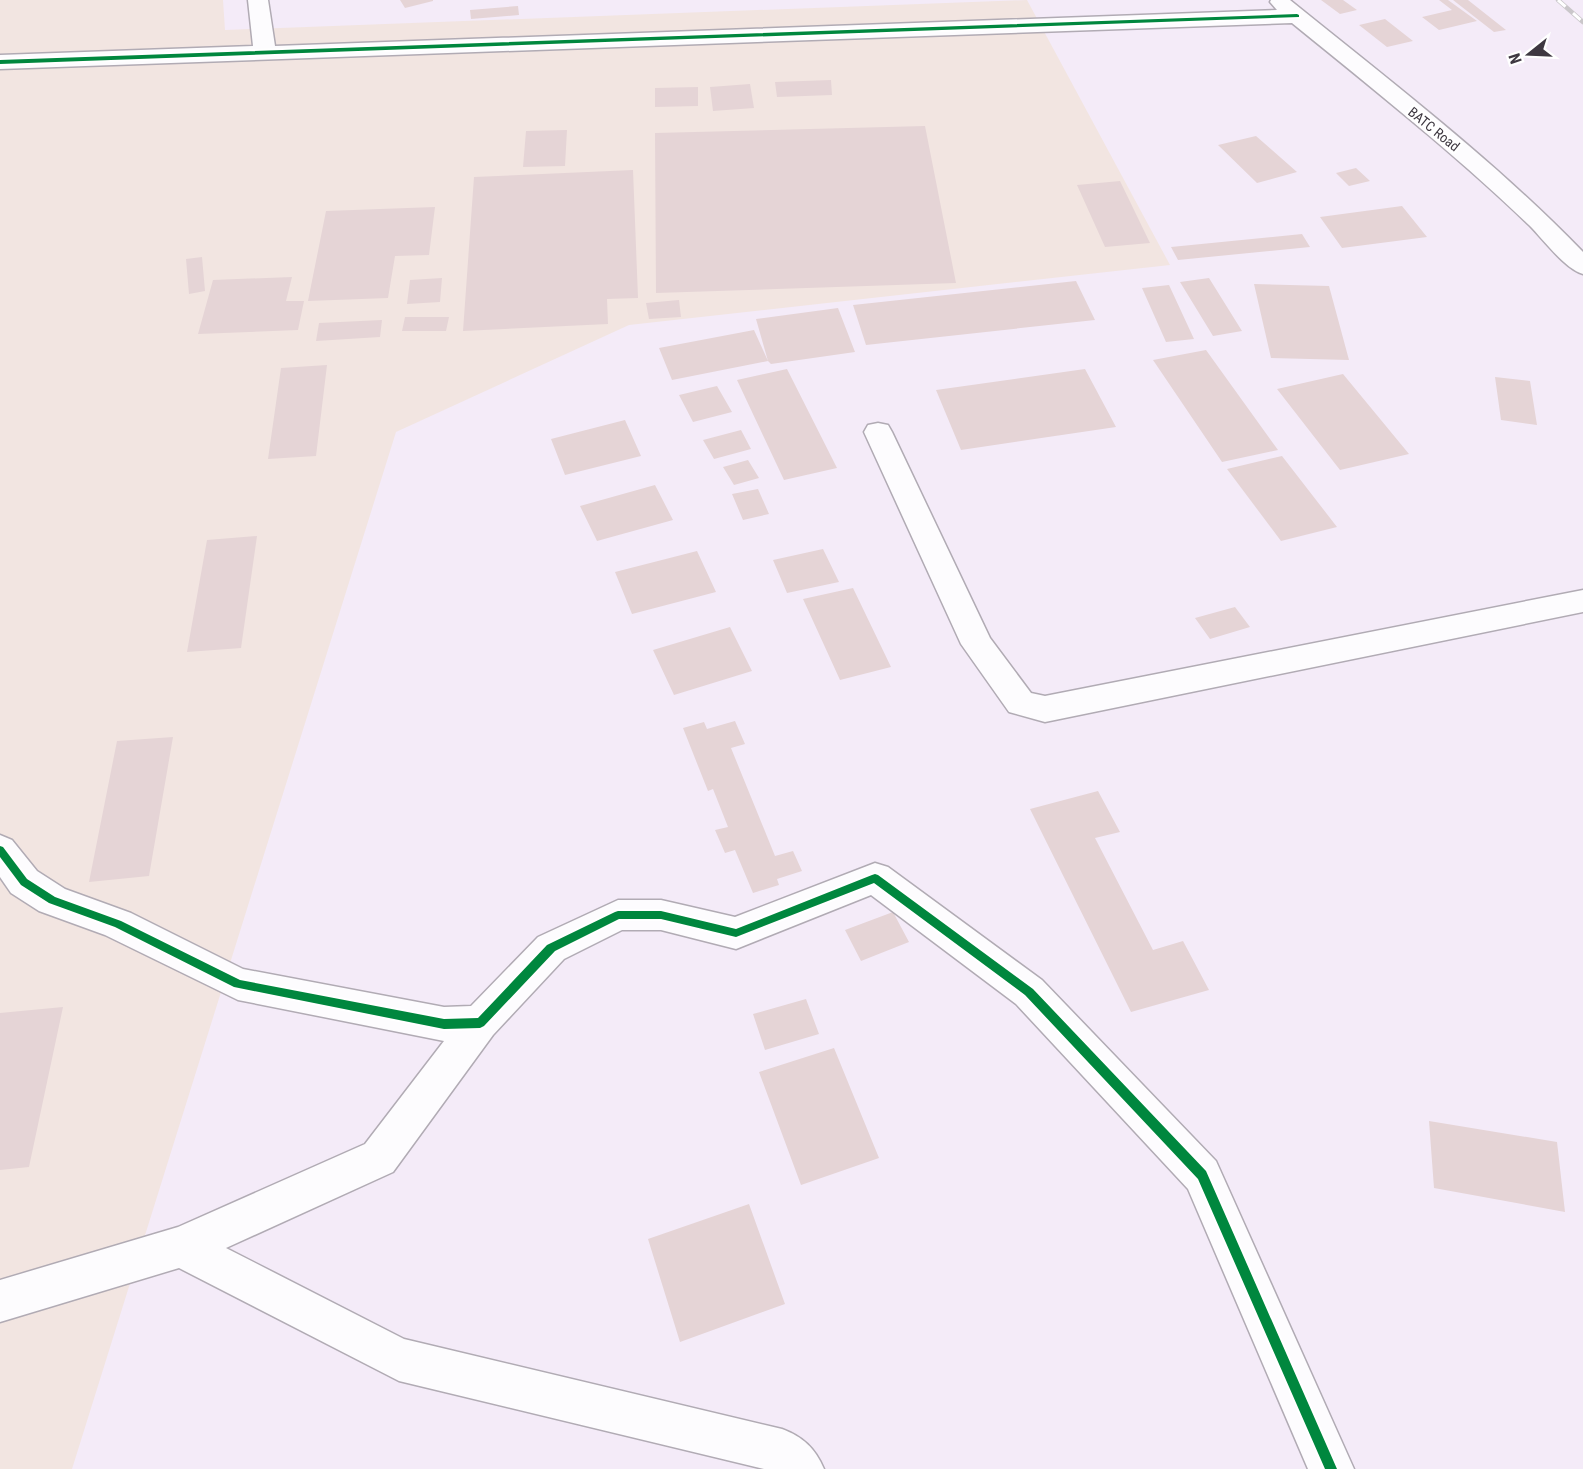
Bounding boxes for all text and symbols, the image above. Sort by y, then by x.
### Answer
north arrow [1499,24,1559,84]
text: N [1505,51,1526,66]
street label: BATC Road [1405,104,1463,154]

